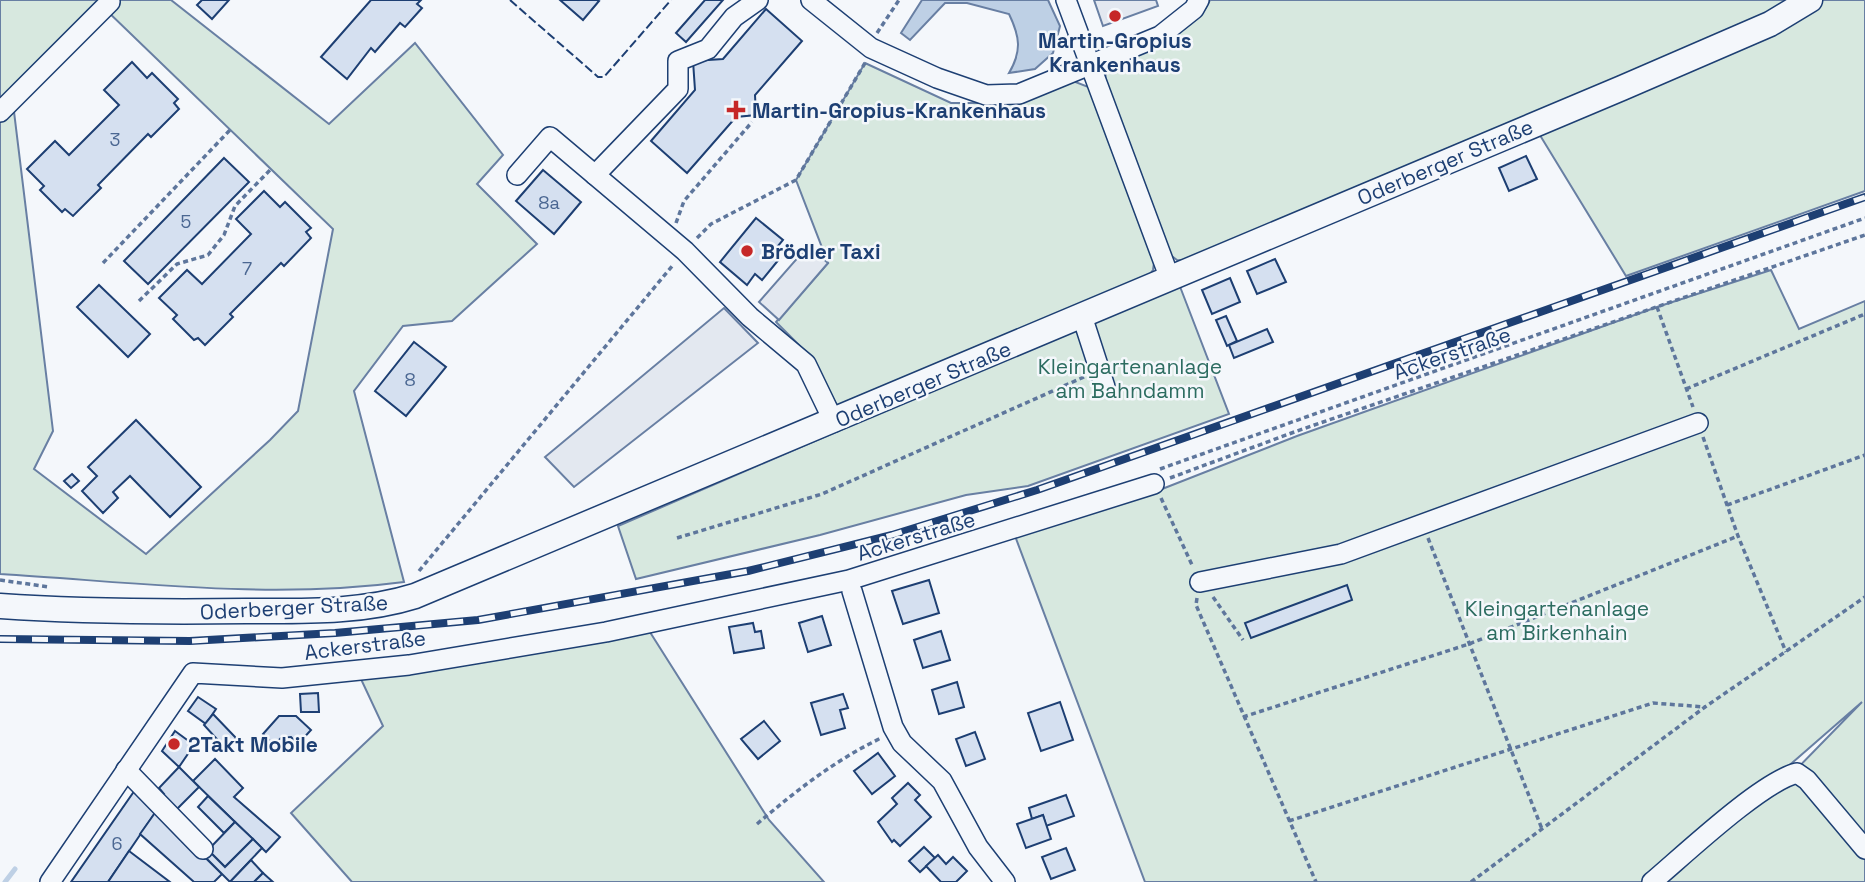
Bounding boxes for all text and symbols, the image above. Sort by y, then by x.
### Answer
marker: Martin-Gropius Krankenhaus [1107,8,1123,24]
place label: Martin-Gropius Krankenhaus [1038,27,1192,78]
place label: Martin-Gropius-Krankenhaus [752,97,1046,124]
marker: Martin-Gropius-Krankenhaus [726,100,746,120]
street label: Oderberger Straße [1353,113,1537,211]
house number: 3 [110,128,120,151]
house number: 8a [538,191,560,214]
house number: 5 [181,210,191,233]
place label: Brödler Taxi [761,238,881,265]
marker: Brödler Taxi [739,243,755,259]
house number: 7 [242,257,252,280]
street label: Ackerstraße [1390,320,1514,386]
street label: Oderberger Straße [831,335,1015,433]
park label: Kleingartenanlage am Bahndamm [1038,353,1222,404]
house number: 8 [404,368,416,391]
street label: Ackerstraße [854,505,978,567]
street label: Oderberger Straße [199,589,389,625]
park label: Kleingartenanlage am Birkenhain [1465,595,1649,646]
street label: Ackerstraße [303,624,427,666]
place label: 2Takt Mobile [188,731,318,758]
marker: 2Takt Mobile [166,736,182,752]
house number: 6 [111,832,123,855]

